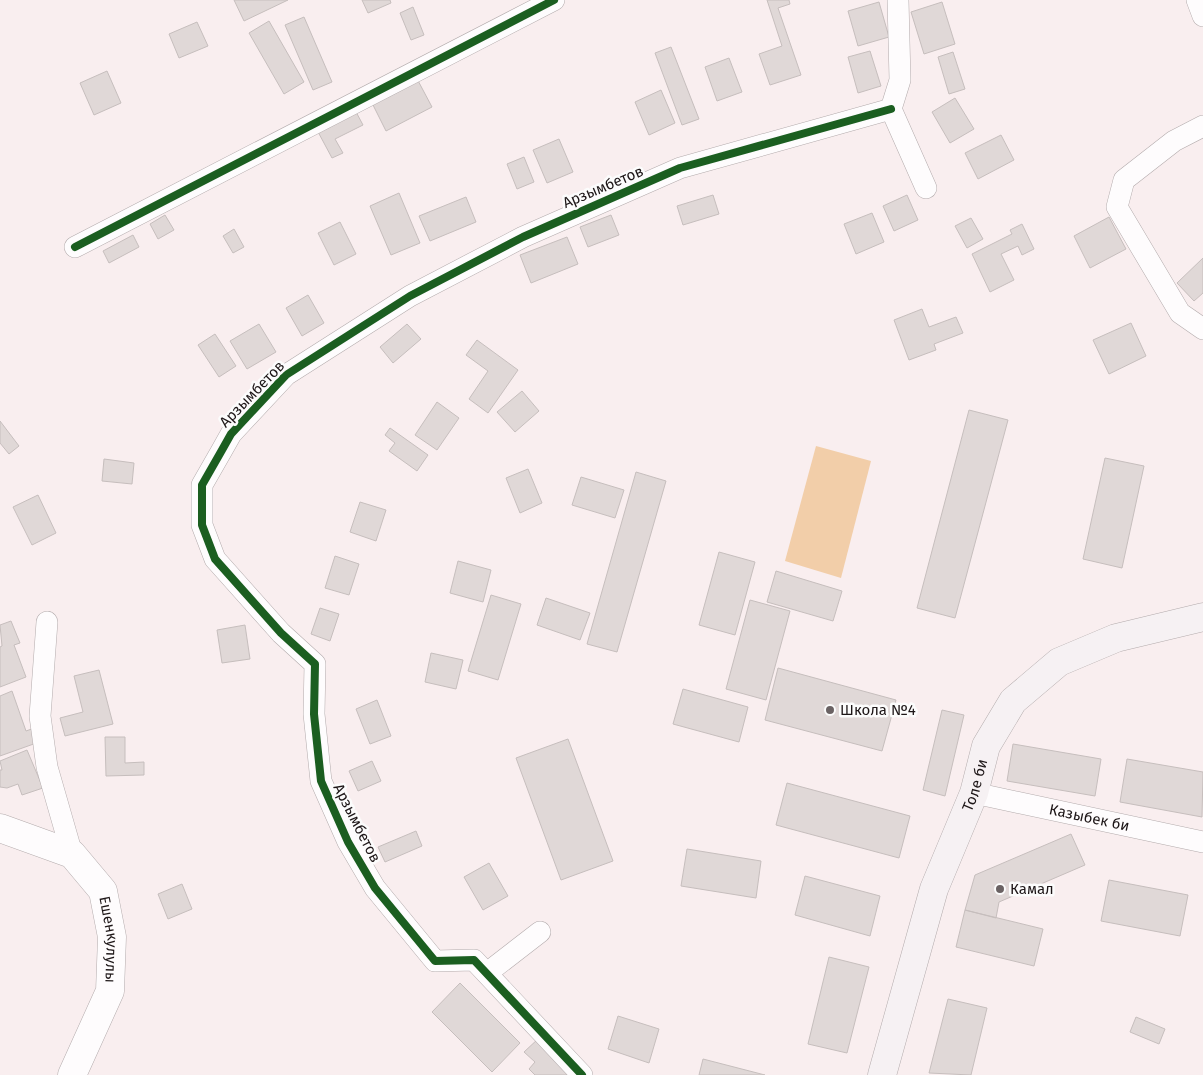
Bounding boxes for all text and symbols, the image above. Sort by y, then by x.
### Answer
street label: Арзымбетов [560,162,646,212]
street label: Арзымбетов [216,357,288,431]
place label: Школа №4 [840,701,916,719]
marker: Школа №4 [824,704,836,716]
street label: Толе би [958,757,991,814]
street label: Арзымбетов [330,781,384,865]
street label: Казыбек би [1048,800,1131,835]
place label: Камал [1010,880,1054,898]
marker: Камал [994,883,1006,895]
street label: Ешенкулулы [95,895,122,983]

